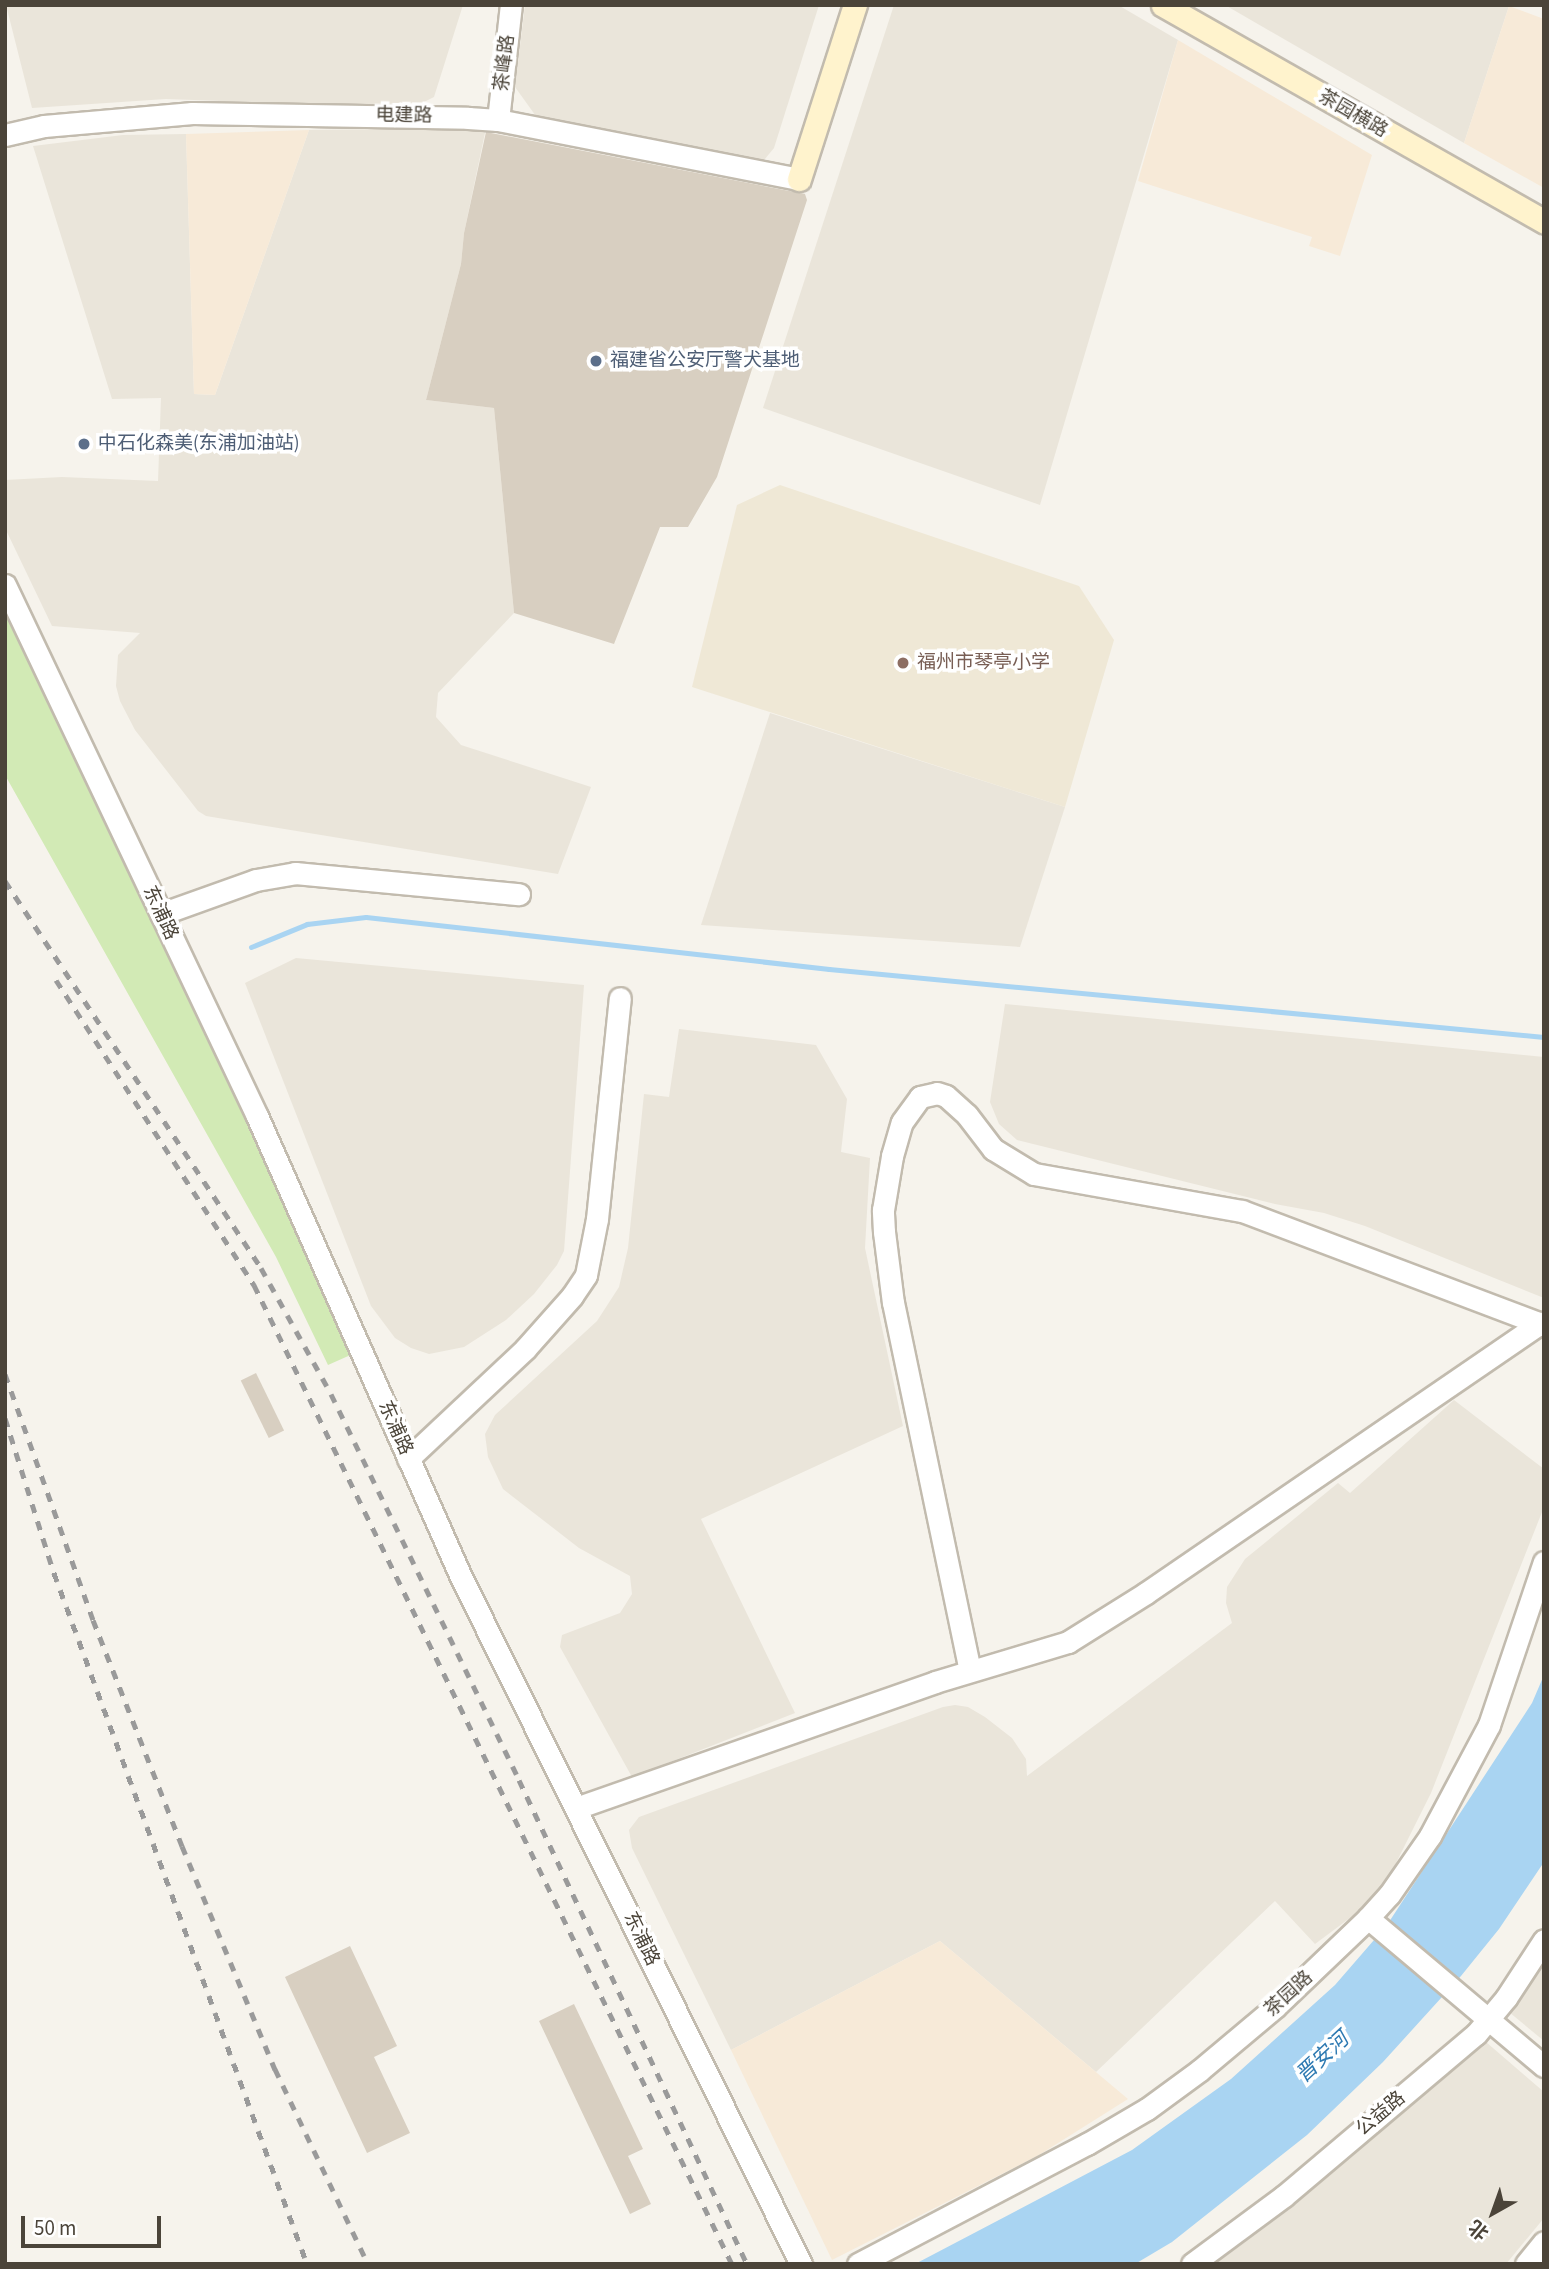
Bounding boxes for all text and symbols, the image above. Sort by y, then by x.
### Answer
street label: 茶峰路 [490,33,520,93]
street label: 茶园横路 [1314,85,1392,143]
street label: 电建路 [375,104,433,128]
place label: 福建省公安厅警犬基地 [610,350,800,372]
marker: 福建省公安厅警犬基地 [588,353,604,369]
place label: 中石化森美(东浦加油站) [98,433,300,455]
marker: 中石化森美(东浦加油站) [76,436,92,452]
place label: 福州市琴亭小学 [917,652,1050,674]
marker: 福州市琴亭小学 [895,655,911,671]
street label: 东浦路 [138,882,182,944]
street label: 东浦路 [373,1397,417,1459]
street label: 东浦路 [618,1908,664,1970]
street label: 茶园路 [1260,1966,1318,2022]
water label: 晋安河 [1290,2026,1354,2088]
street label: 公益路 [1352,2087,1410,2141]
north arrow [1458,2178,1528,2248]
scale bar [24,2202,164,2246]
text: 50 m [34,2213,76,2243]
text: 北 [1463,2213,1495,2246]

